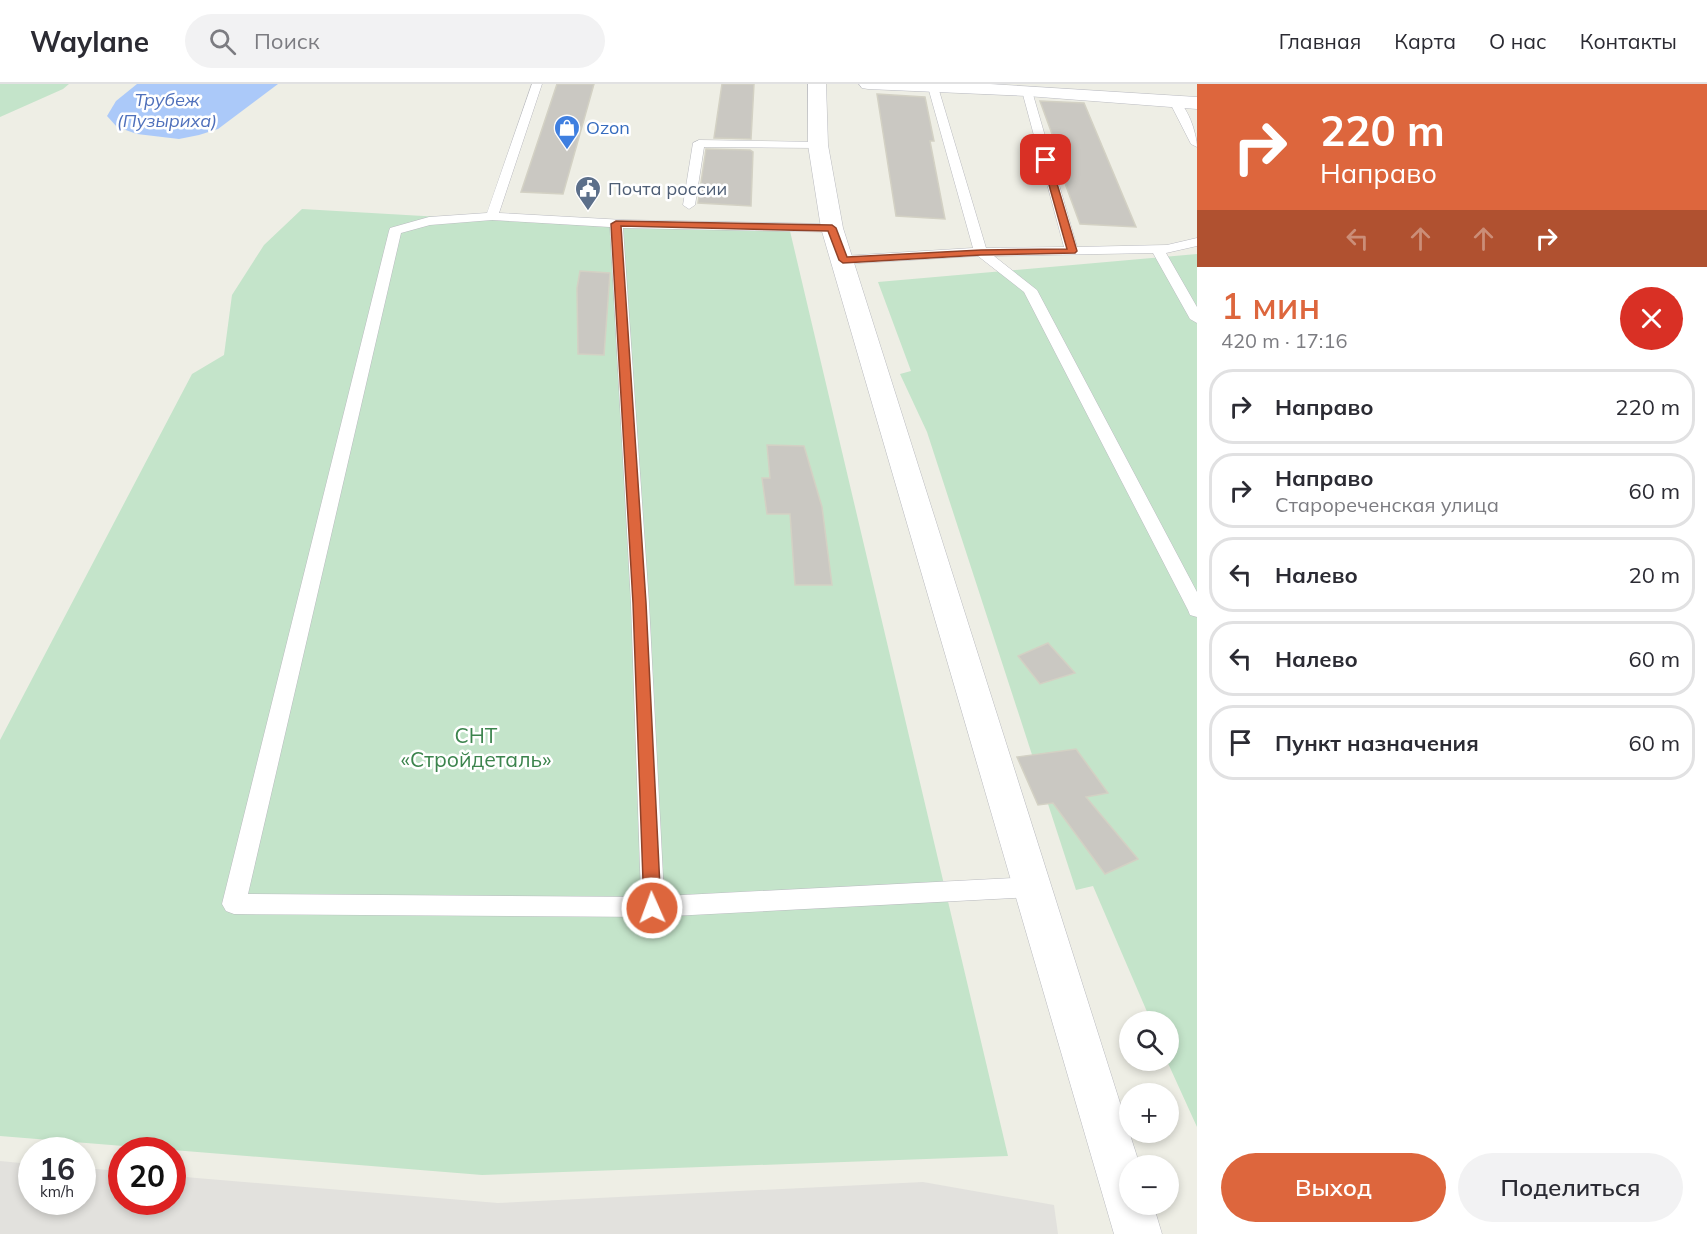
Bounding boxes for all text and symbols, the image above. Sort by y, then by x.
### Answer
search box [185,14,605,68]
text: Waylane [30,24,149,59]
icon: search [206,25,239,58]
text: Поиск [254,27,320,55]
text: Главная [1279,28,1361,54]
text: Карта [1394,28,1456,54]
text: О нас [1489,28,1547,54]
text: Контакты [1580,28,1677,54]
water label: Трубеж (Пузыриха) [117,88,217,132]
text: 220 m [1320,104,1445,157]
icon: right [1221,108,1299,186]
shop icon: Ozon [552,113,582,151]
place label: Ozon [586,116,630,139]
pin [1020,134,1071,185]
icon: arrive [1029,143,1062,176]
text: Направо [1320,156,1437,190]
public building icon: Почта россии [573,174,603,212]
place label: Почта россии [608,177,727,200]
icon: left [1341,222,1374,255]
icon: ahead [1404,222,1437,255]
icon: ahead [1467,222,1500,255]
icon: right [1530,222,1563,255]
text: 1 мин [1221,283,1320,328]
button: close [1620,287,1683,350]
text: 420 m · 17:16 [1221,328,1347,353]
icon: right [1224,390,1257,423]
text: Направо [1275,393,1373,421]
text: 220 m [1615,393,1680,421]
text: Направо [1275,464,1373,492]
icon: right [1224,474,1257,507]
text: 60 m [1629,477,1680,505]
text: Старореченская улица [1275,492,1499,517]
icon: left [1224,558,1257,591]
text: Налево [1275,561,1358,589]
text: 20 m [1629,561,1680,589]
icon: left [1224,642,1257,675]
text: Налево [1275,645,1358,673]
text: 60 m [1629,645,1680,673]
park label: СНТ «Стройдеталь» [401,722,551,772]
icon: arrive [1224,726,1257,759]
text: Пункт назначения [1275,729,1479,757]
text: 60 m [1629,729,1680,757]
position arrow [620,876,684,940]
map controls [1119,1011,1179,1215]
button: search [1119,1011,1179,1071]
button: + [1119,1083,1179,1143]
speed limit sign: 20 [108,1137,186,1215]
text: 16 [39,1150,75,1188]
button: Выход [1221,1153,1446,1222]
button: Поделиться [1458,1153,1683,1222]
button: − [1119,1155,1179,1215]
text: km/h [40,1182,74,1201]

